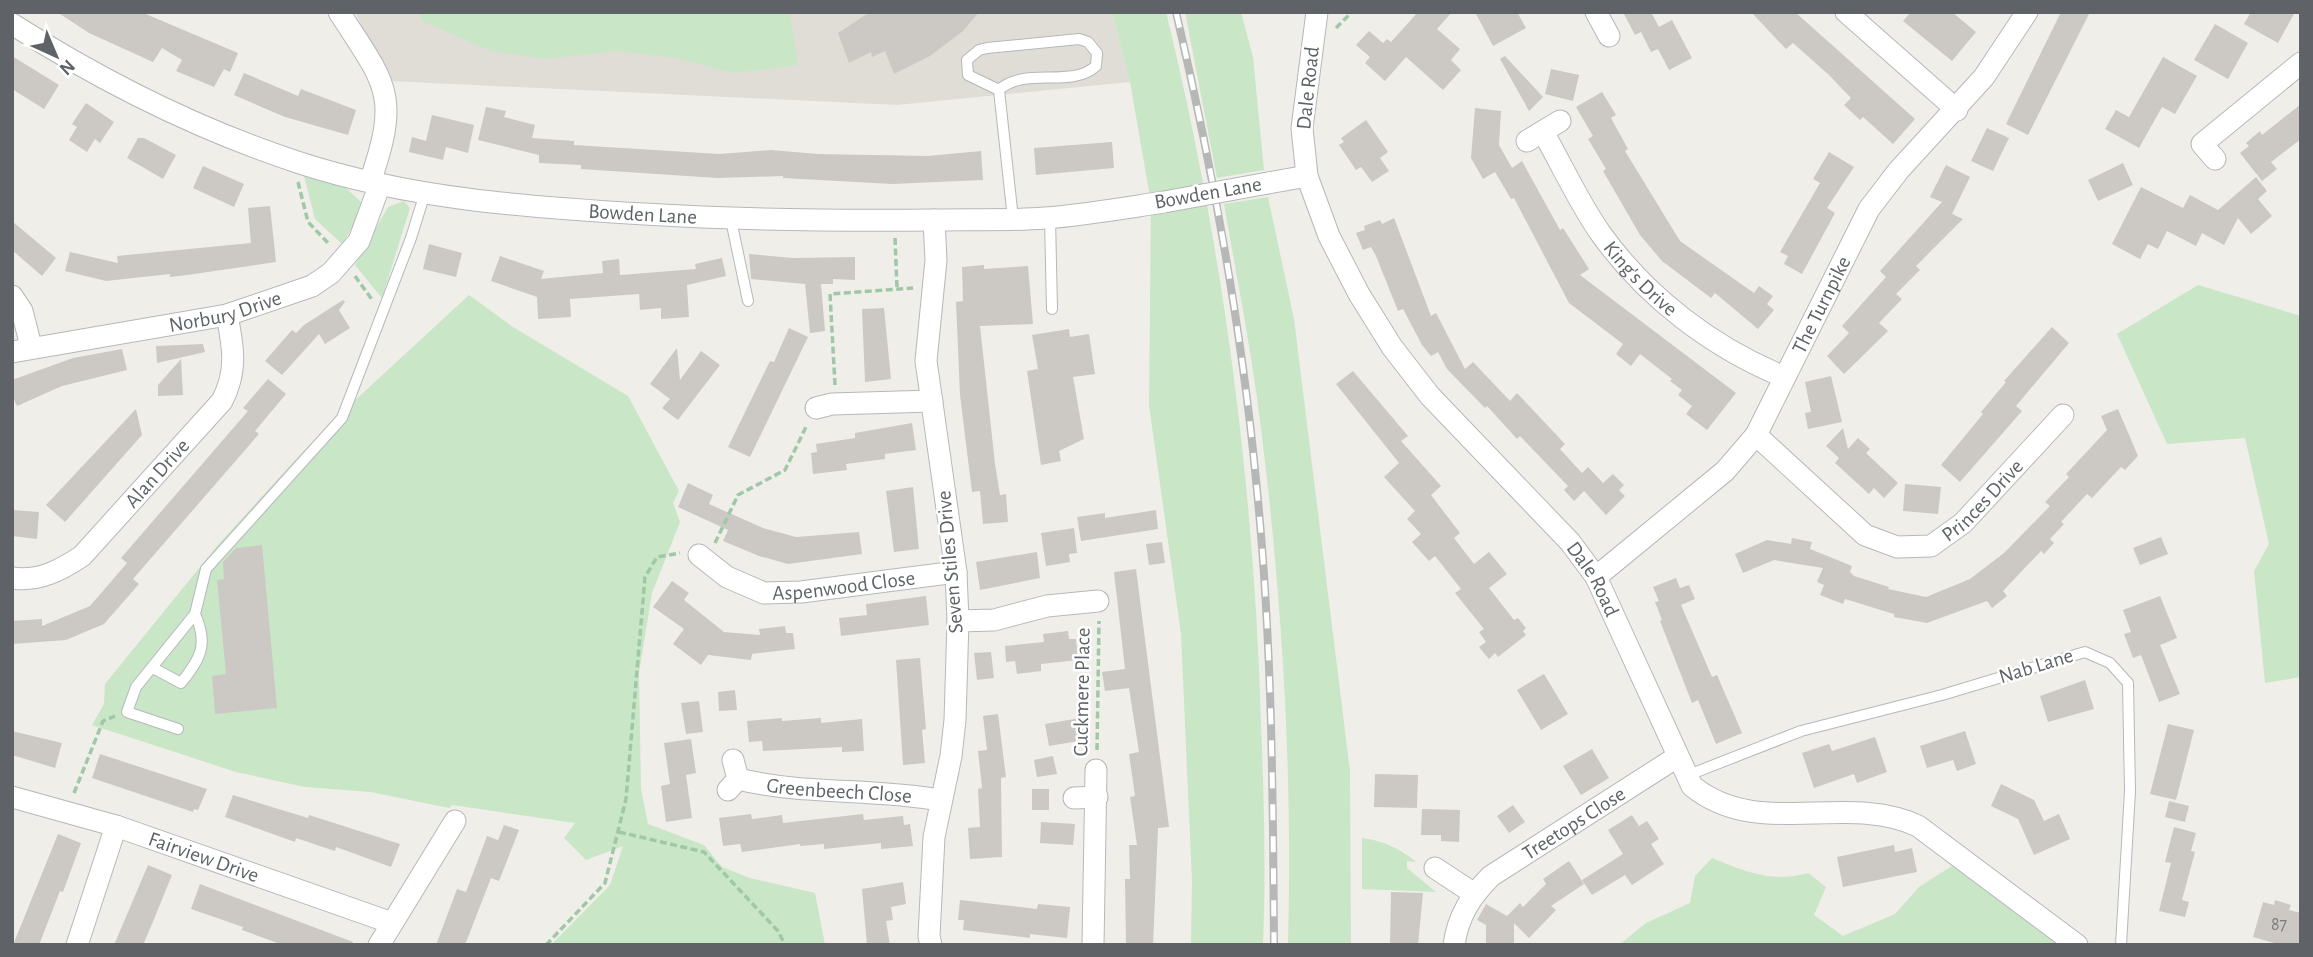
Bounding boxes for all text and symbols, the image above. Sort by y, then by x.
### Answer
north arrow [21,21,91,91]
street label: Dale Road [1293,45,1323,131]
text: N [55,56,78,79]
street label: Bowden Lane [1153,173,1263,213]
street label: Bowden Lane [588,200,697,227]
street label: King's Drive [1600,237,1681,320]
street label: The Turnpike [1788,253,1854,357]
street label: Norbury Drive [167,287,284,335]
street label: Alan Drive [121,435,193,512]
street label: Princes Drive [1938,455,2027,545]
street label: Seven Stiles Drive [933,490,967,634]
street label: Dale Road [1563,537,1623,620]
street label: Aspenwood Close [772,567,916,603]
street label: Cuckmere Place [1070,627,1094,757]
street label: Nab Lane [1996,645,2076,687]
street label: Greenbeech Close [765,774,913,806]
street label: Treetops Close [1518,783,1629,864]
street label: Fairview Drive [146,828,262,886]
house number: 87 [2271,916,2287,934]

